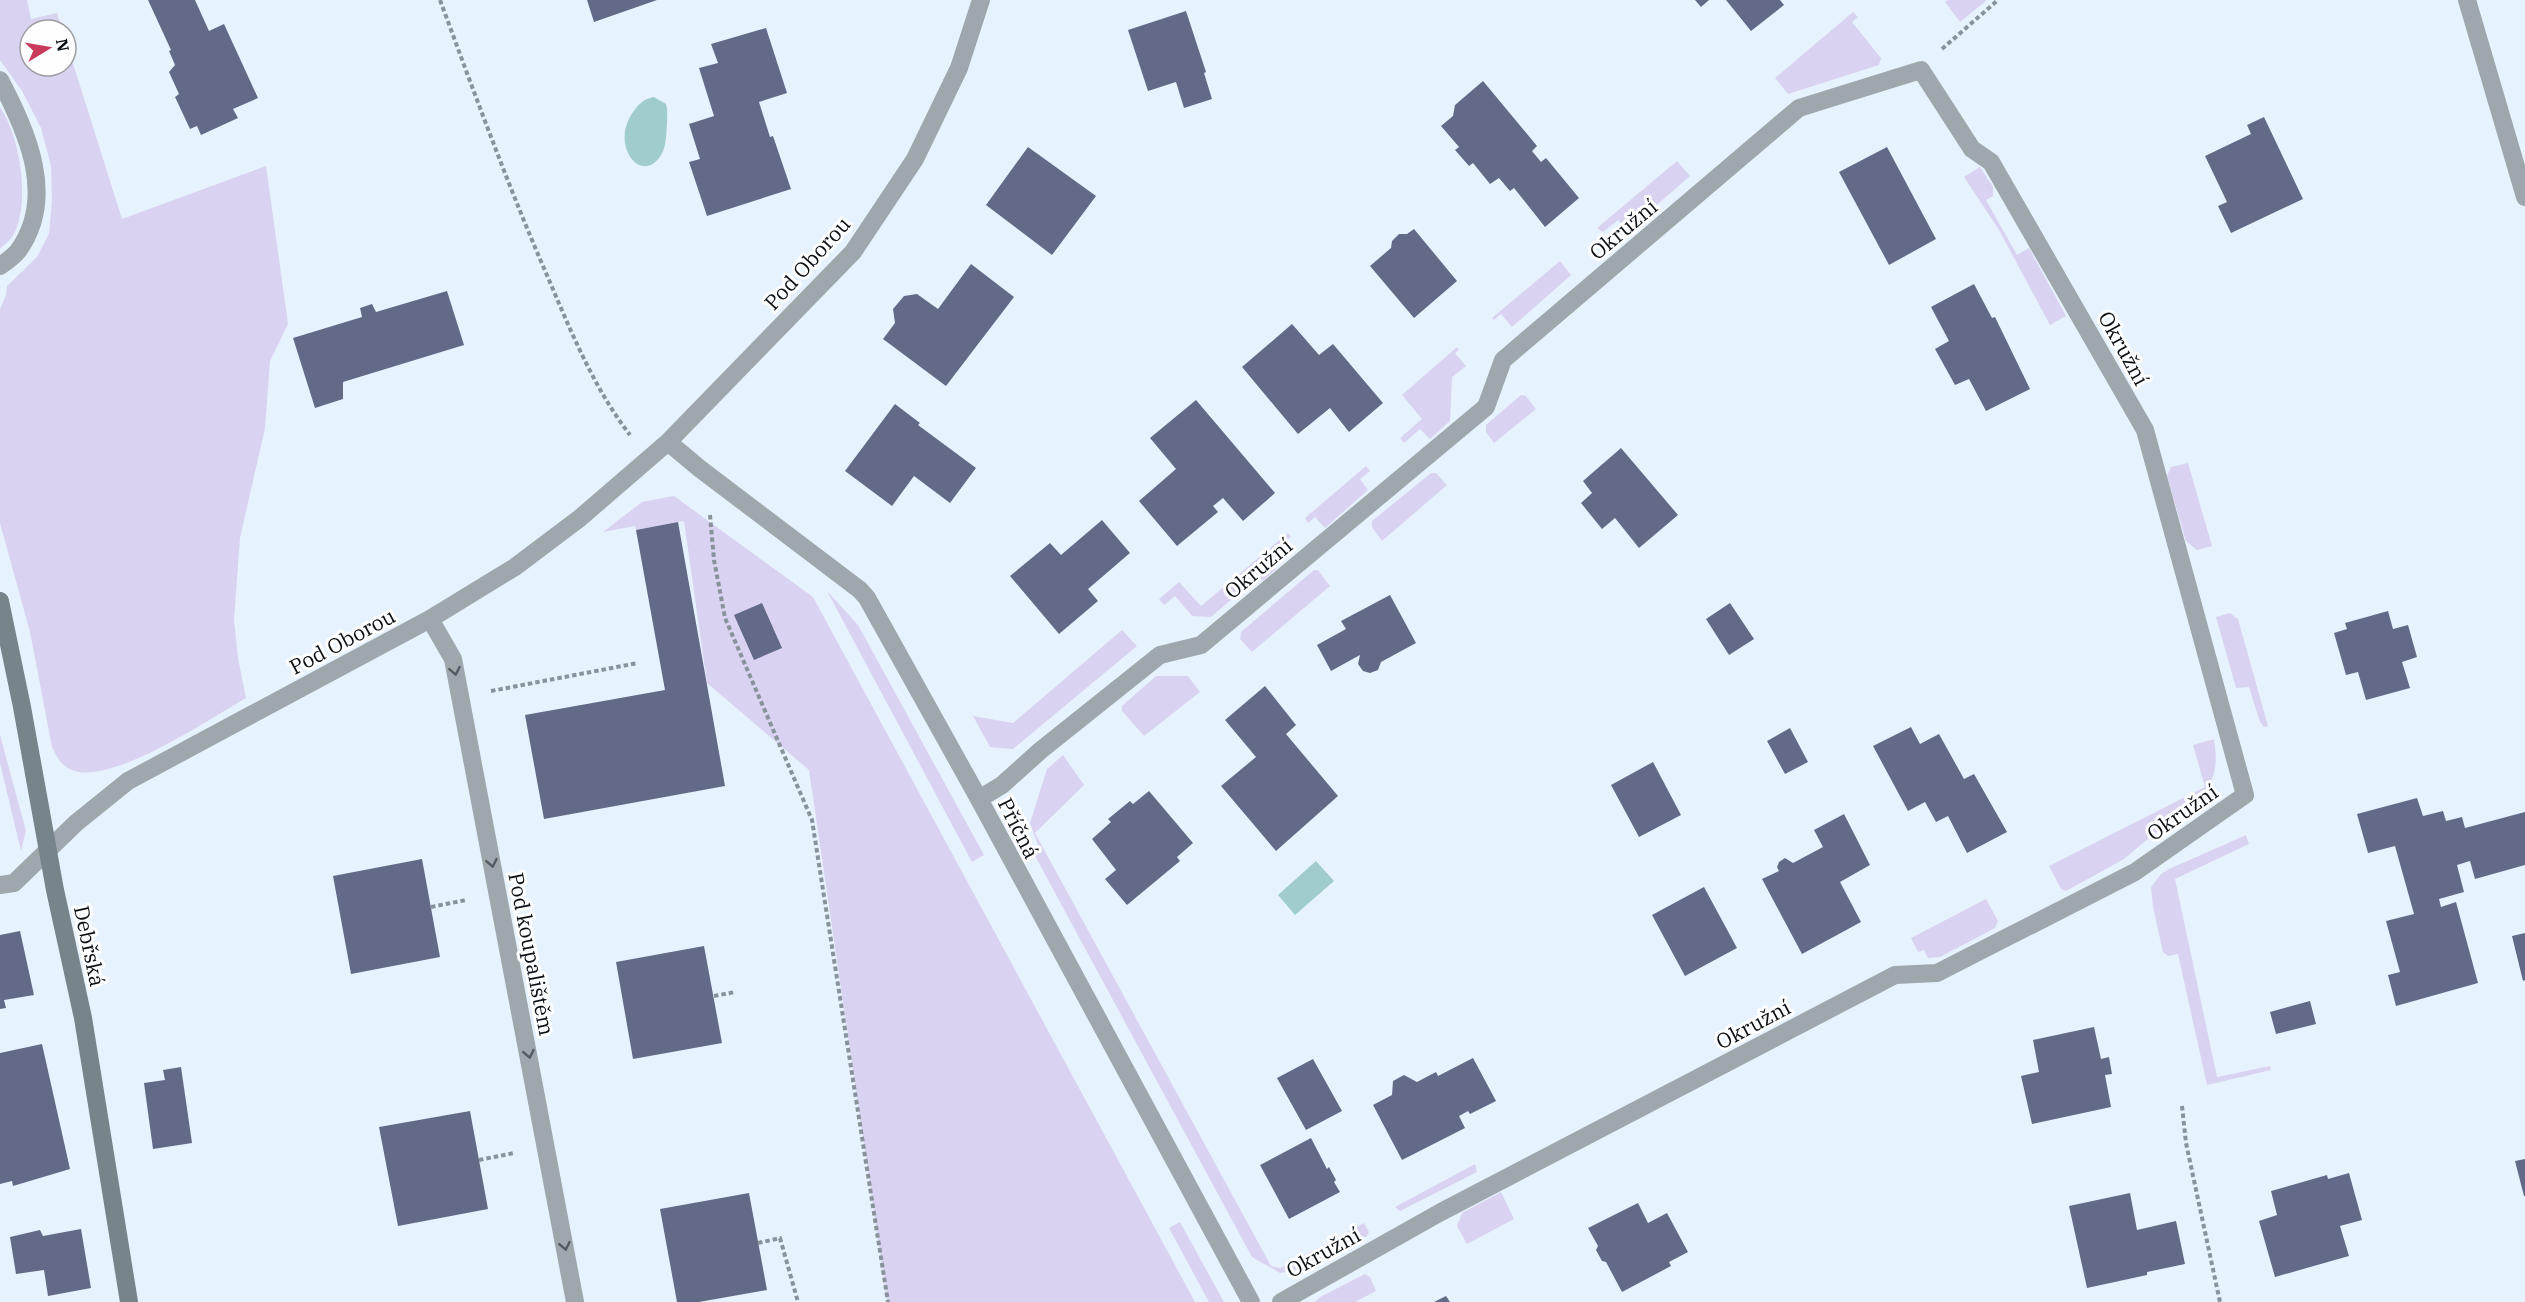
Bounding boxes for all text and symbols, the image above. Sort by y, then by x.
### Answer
north arrow [18,18,78,78]
text: N [52,37,74,53]
street label: Okružní [1583,192,1663,266]
street label: Pod Oborou [758,210,856,316]
street label: Okružní [2092,306,2156,390]
street label: Okružní [1218,531,1298,605]
street label: Pod Oborou [284,601,400,681]
one-way arrow [448,666,461,676]
street label: Okružní [2141,777,2223,847]
street label: Příčná [992,793,1046,863]
one-way arrow [485,857,498,867]
street label: Pod koupalištěm [502,870,562,1038]
street label: Debřská [68,903,112,989]
street label: Okružní [1711,993,1795,1055]
one-way arrow [522,1050,534,1059]
street label: Okružní [1281,1220,1365,1284]
one-way arrow [558,1240,571,1250]

